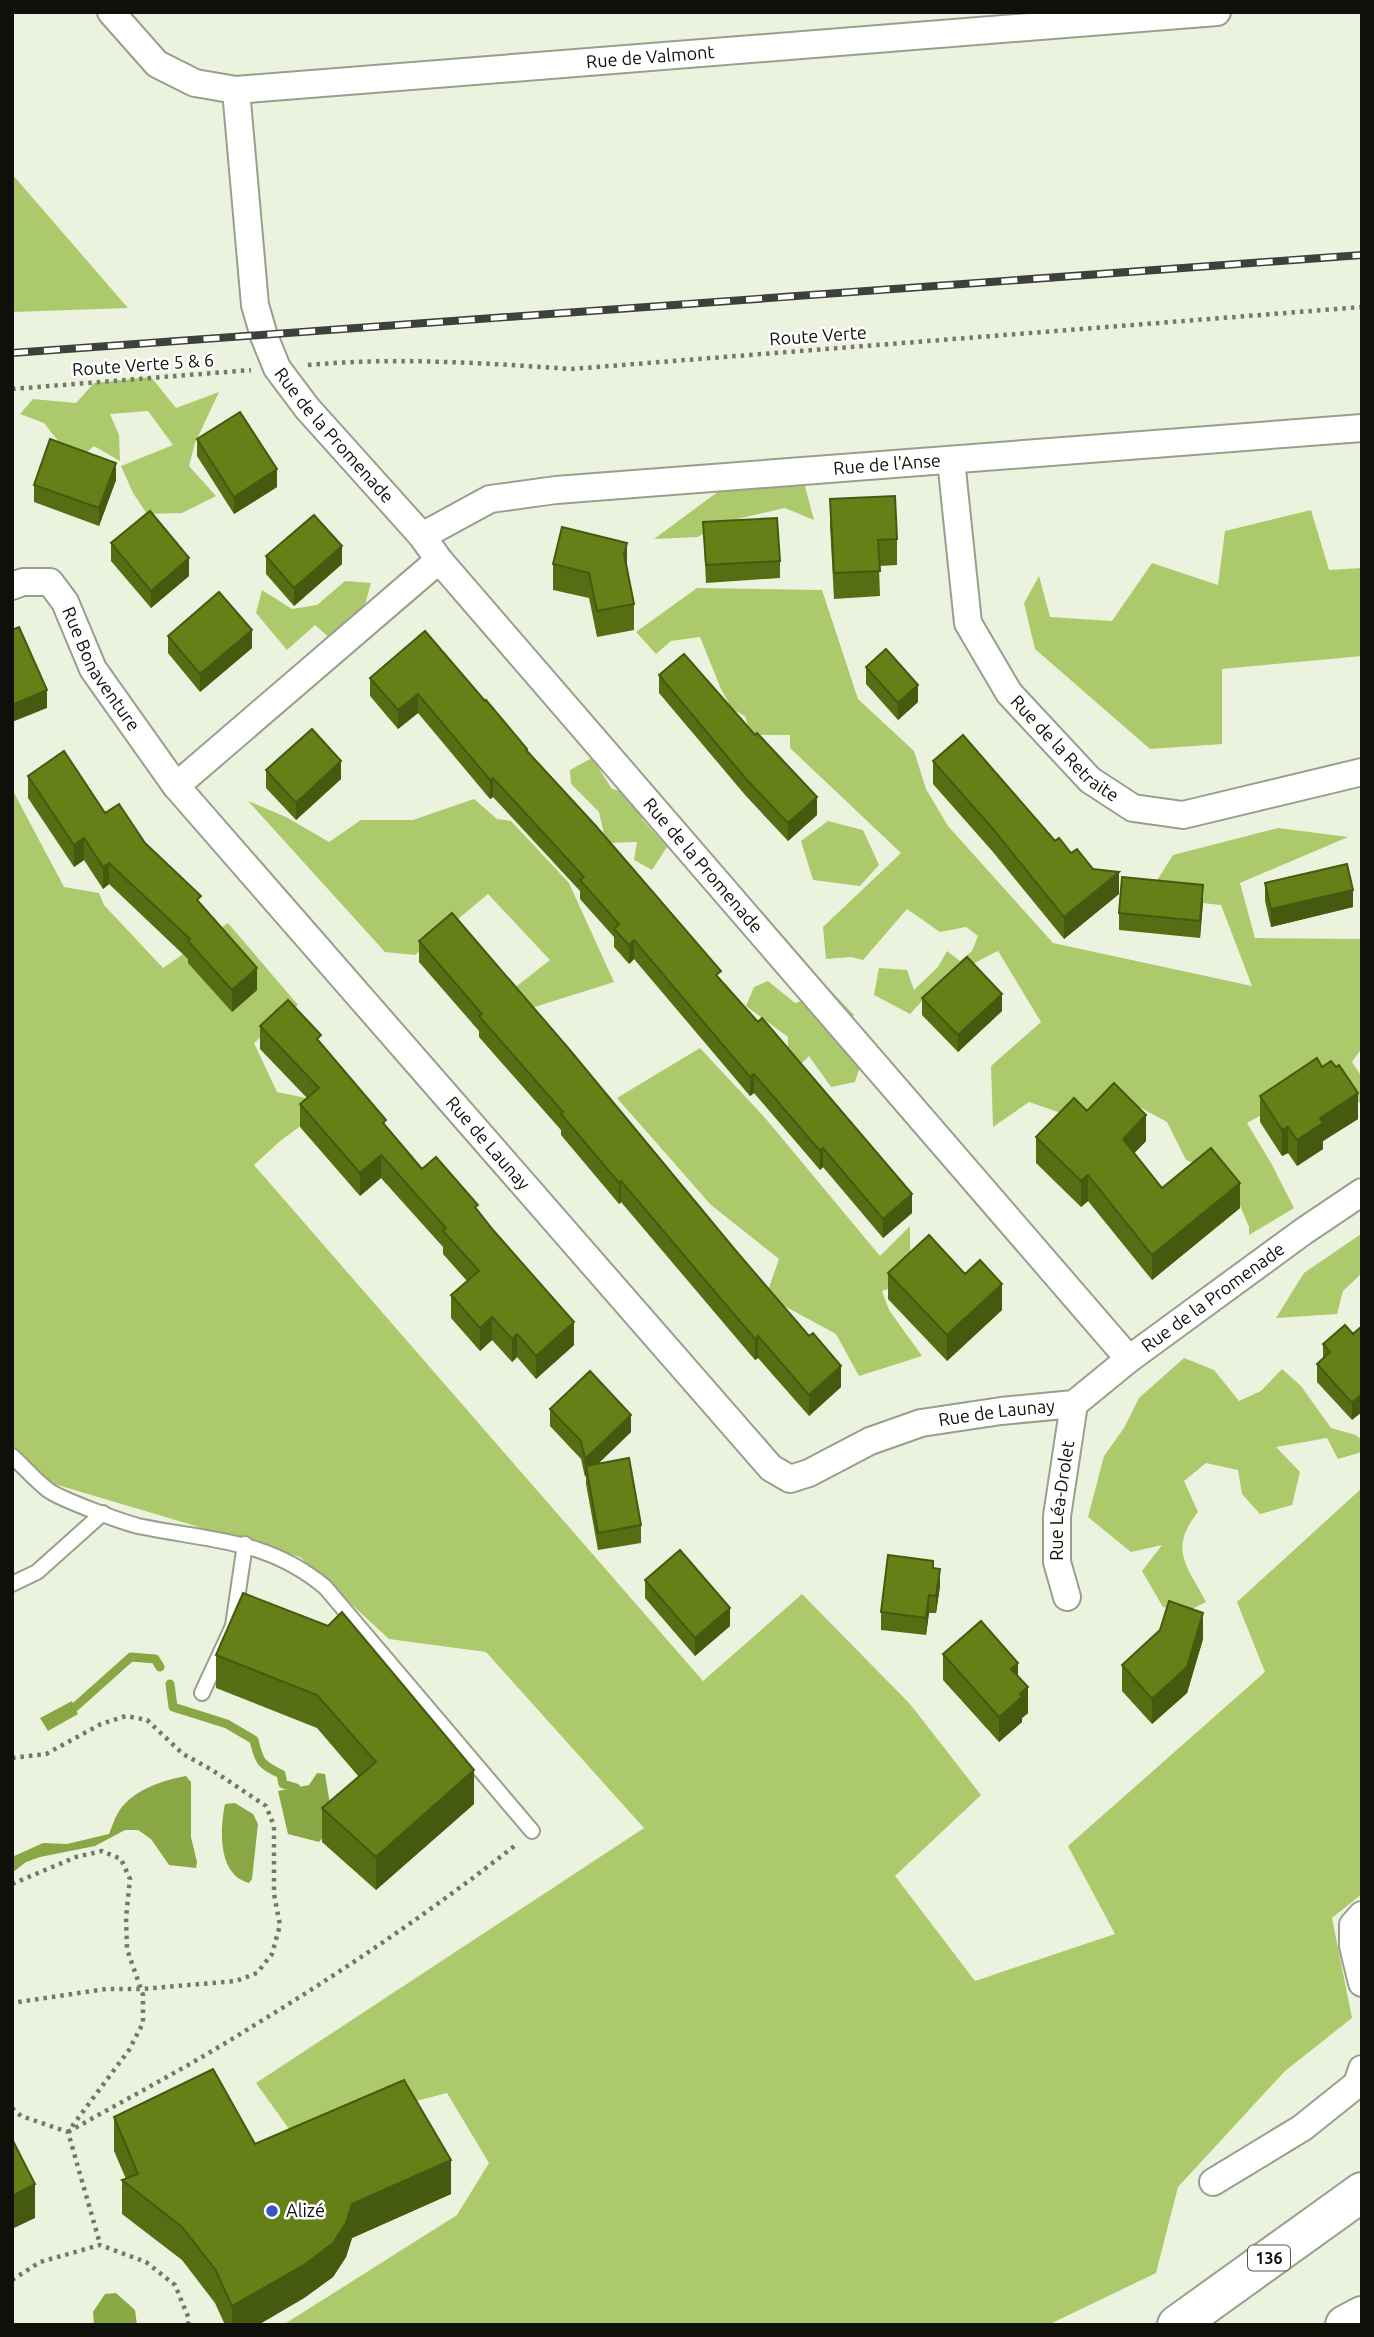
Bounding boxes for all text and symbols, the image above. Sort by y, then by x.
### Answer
street label: Rue de Valmont [585,41,715,71]
street label: Route Verte [769,322,867,348]
street label: Route Verte 5 & 6 [71,349,214,379]
street label: Rue de la Promenade [271,363,398,506]
street label: Rue de l'Anse [832,449,941,478]
street label: Rue Bonaventure [59,604,145,734]
street label: Rue de la Retraite [1007,691,1123,805]
street label: Rue de la Promenade [640,793,767,937]
street label: Rue de Launay [442,1092,535,1194]
street label: Rue de la Promenade [1137,1238,1288,1356]
street label: Rue de Launay [937,1395,1056,1429]
street label: Rue Léa-Drolet [1046,1439,1077,1561]
place label: Alizé [286,2200,325,2220]
marker: Alizé [264,2203,280,2219]
road number: 136 [1248,2246,1290,2270]

